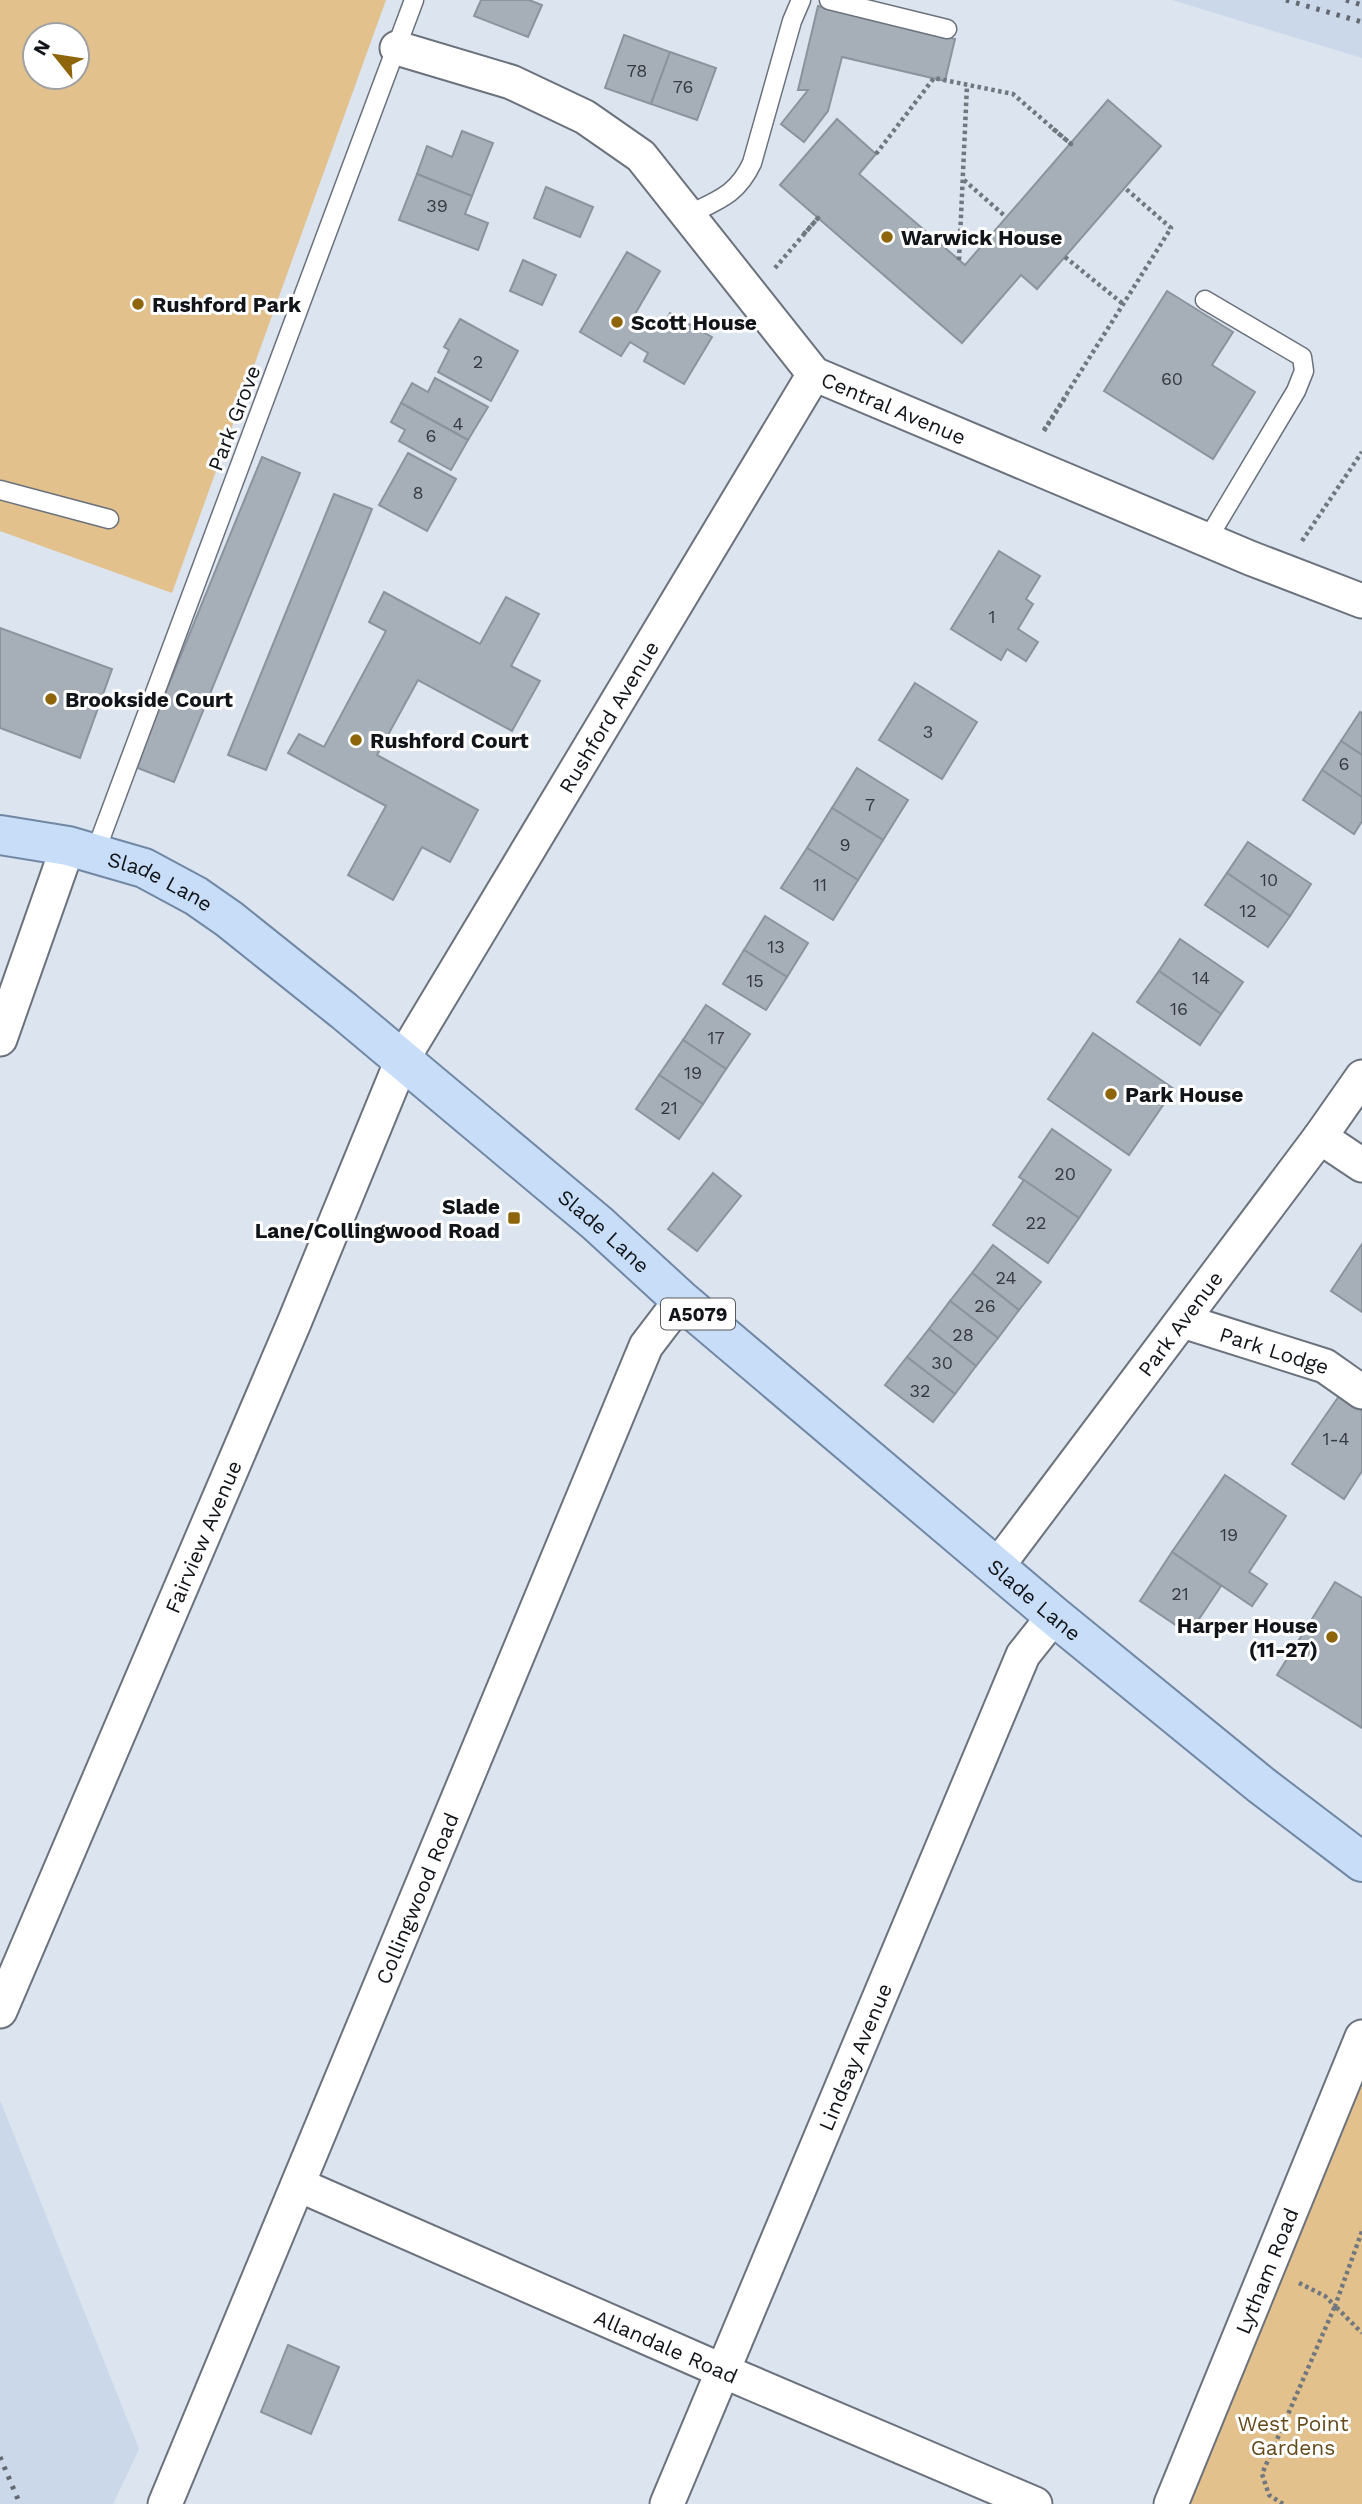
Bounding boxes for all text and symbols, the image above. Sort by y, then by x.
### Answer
north arrow [21,21,91,91]
text: N [28,36,55,60]
house number: 78 [627,60,647,81]
house number: 76 [673,76,693,97]
house number: 39 [426,195,448,216]
place label: Warwick House [901,225,1062,250]
marker: Warwick House [879,229,895,245]
place label: Rushford Park [152,292,302,317]
marker: Rushford Park [130,296,146,312]
place label: Scott House [631,310,757,335]
marker: Scott House [609,314,625,330]
house number: 2 [473,351,483,372]
street label: Park Grove [202,362,266,474]
street label: Central Avenue [818,366,970,449]
house number: 60 [1161,368,1183,389]
house number: 4 [453,413,464,434]
house number: 6 [426,425,436,446]
house number: 8 [412,482,424,503]
house number: 1 [988,606,996,627]
street label: Rushford Avenue [553,636,664,797]
place label: Brookside Court [65,687,233,712]
marker: Brookside Court [43,691,59,707]
house number: 3 [923,721,933,742]
place label: Rushford Court [370,728,529,753]
marker: Rushford Court [348,732,364,748]
house number: 6 [1339,753,1349,774]
house number: 7 [865,794,875,815]
house number: 9 [839,834,851,855]
street label: Slade Lane [105,846,218,916]
house number: 10 [1260,869,1278,890]
house number: 11 [813,874,827,895]
house number: 12 [1239,900,1257,921]
house number: 13 [767,936,785,957]
house number: 14 [1192,967,1210,988]
house number: 15 [746,970,764,991]
house number: 16 [1170,998,1188,1019]
house number: 17 [707,1027,725,1048]
house number: 19 [684,1062,702,1083]
place label: Park House [1125,1082,1243,1107]
marker: Park House [1103,1086,1119,1102]
house number: 21 [660,1097,678,1118]
house number: 20 [1054,1163,1076,1184]
street label: Slade Lane [553,1184,655,1278]
place label: Slade Lane/Collingwood Road [255,1194,500,1243]
marker: Slade Lane/Collingwood Road [506,1210,522,1226]
house number: 22 [1026,1212,1047,1233]
street label: Park Avenue [1132,1266,1228,1381]
house number: 24 [996,1267,1016,1288]
house number: 26 [974,1295,996,1316]
road number: A5079 [661,1298,735,1330]
street label: Park Lodge [1217,1321,1332,1379]
house number: 28 [952,1324,974,1345]
house number: 30 [931,1352,953,1373]
house number: 32 [910,1380,931,1401]
house number: 1-4 [1322,1428,1350,1449]
street label: Fairview Avenue [159,1456,246,1617]
house number: 19 [1220,1524,1238,1545]
street label: Slade Lane [983,1553,1086,1646]
house number: 21 [1171,1583,1189,1604]
place label: Harper House (11-27) [1177,1613,1318,1662]
marker: Harper House (11-27) [1324,1629,1340,1645]
street label: Collingwood Road [370,1809,463,1988]
street label: Lindsay Avenue [813,1979,897,2134]
street label: Lytham Road [1230,2204,1303,2337]
street label: Allandale Road [591,2304,742,2388]
park label: West Point Gardens [1237,2411,1349,2460]

